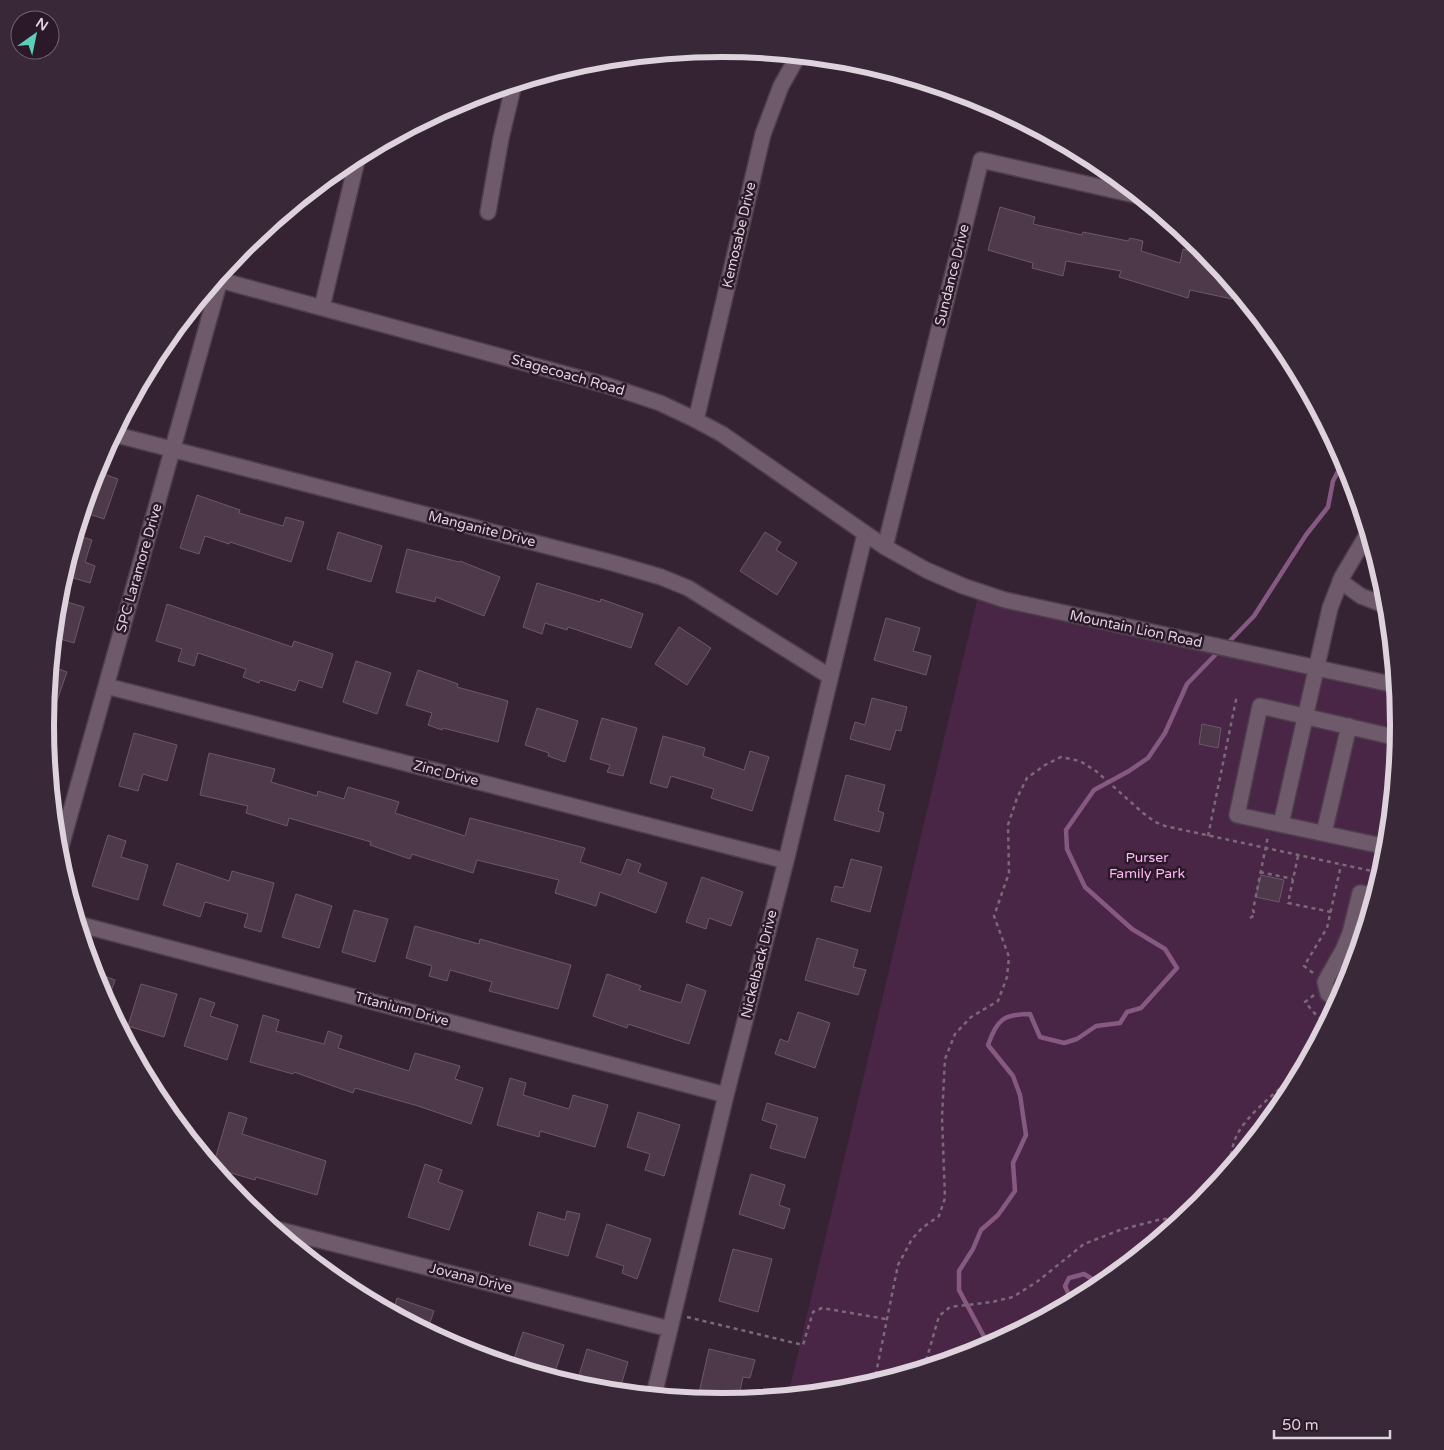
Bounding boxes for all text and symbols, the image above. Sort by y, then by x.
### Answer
north arrow [10,10,60,60]
text: N [32,14,51,35]
street label: Kemosabe Drive [719,180,759,290]
street label: Sundance Drive [931,222,973,328]
street label: Stagecoach Road [509,351,627,399]
street label: SPC Laramore Drive [112,502,166,634]
street label: Manganite Drive [427,507,537,551]
street label: Mountain Lion Road [1068,607,1204,651]
street label: Zinc Drive [412,757,480,789]
park label: Purser Family Park [1109,849,1185,882]
street label: Nickelback Drive [737,908,781,1020]
street label: Titanium Drive [353,988,451,1030]
street label: Jovana Drive [428,1260,514,1297]
scale bar [1274,1408,1390,1440]
text: 50 m [1282,1416,1319,1434]

